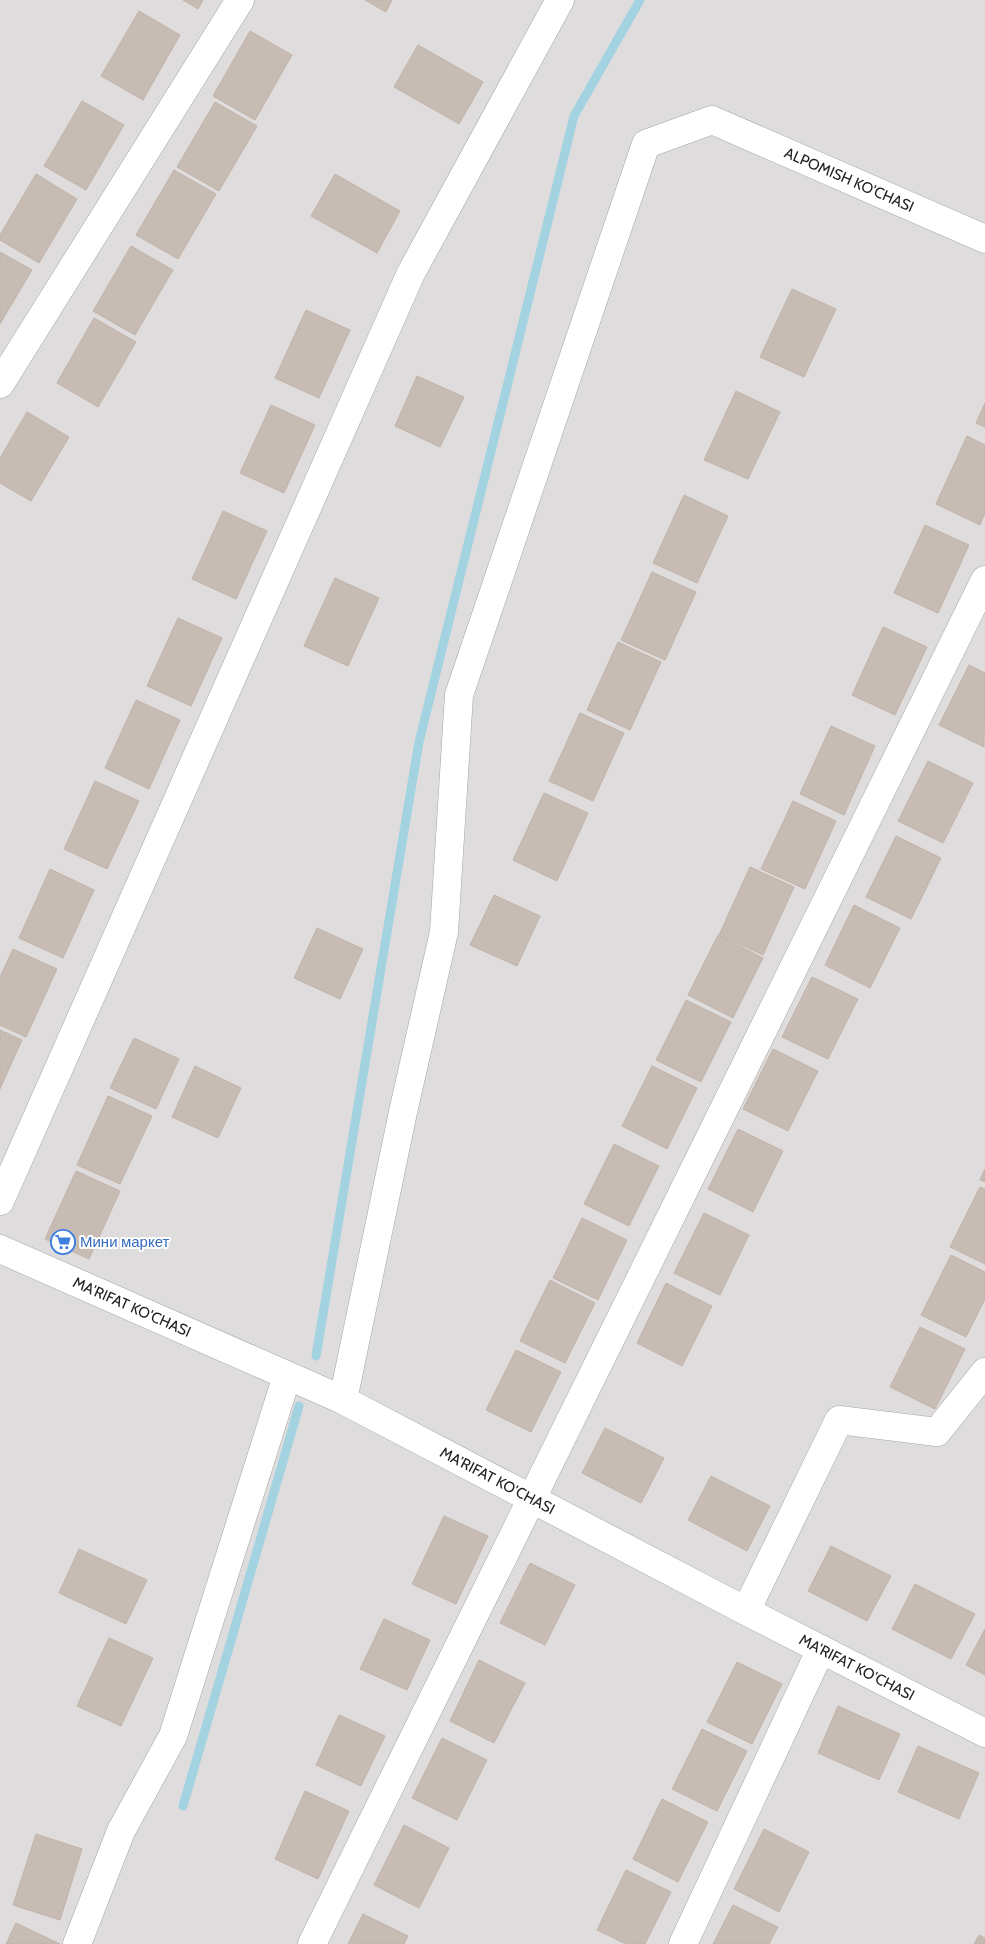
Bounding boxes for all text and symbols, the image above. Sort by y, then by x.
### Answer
street label: ALPOMISH KO'CHASI [782,144,917,216]
supermarket icon: Мини маркет [50,1229,76,1255]
place label: Мини маркет [80,1233,169,1251]
street label: MA'RIFAT KO'CHASI [70,1273,194,1341]
street label: MA'RIFAT KO'CHASI [437,1443,558,1518]
street label: MA'RIFAT KO'CHASI [796,1631,917,1704]

